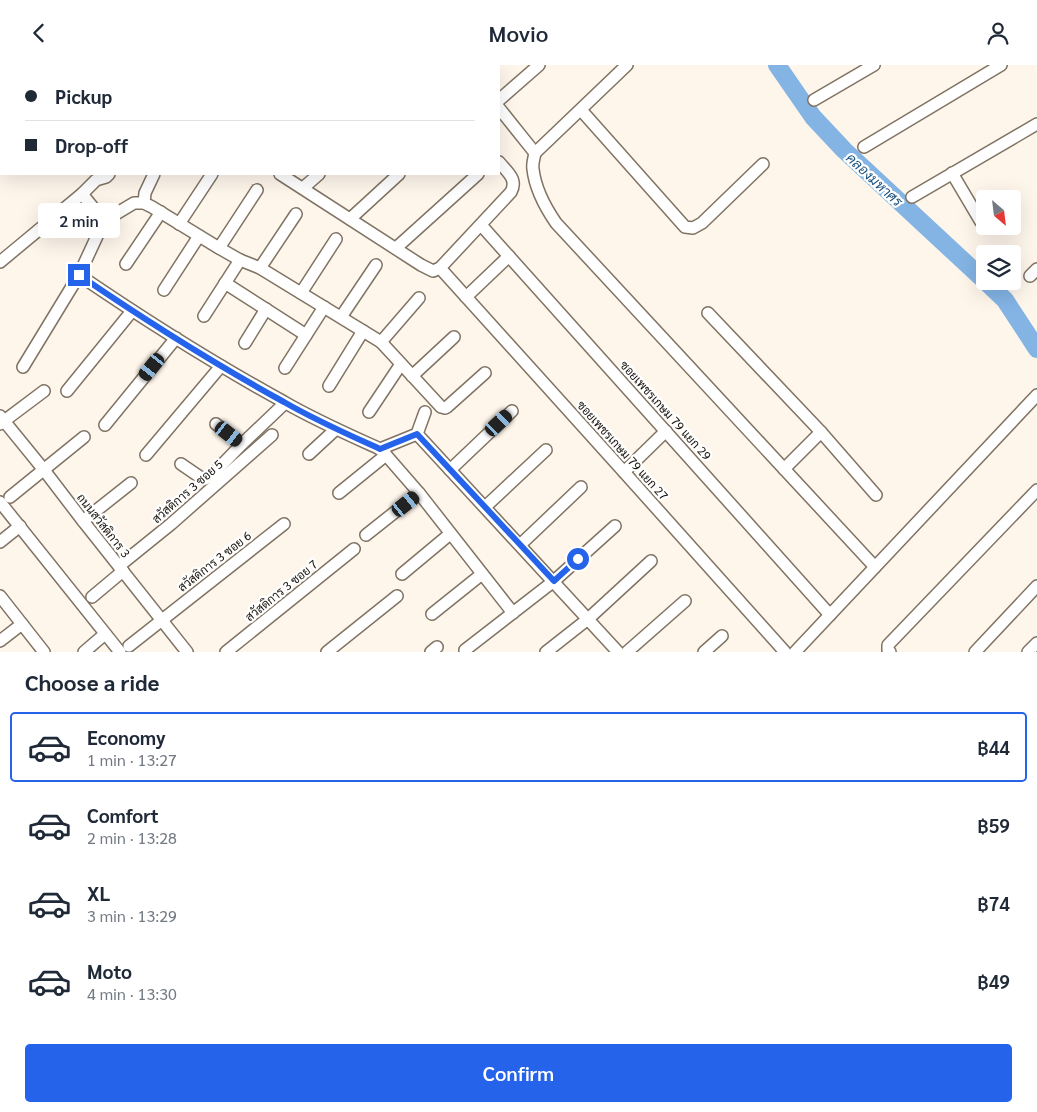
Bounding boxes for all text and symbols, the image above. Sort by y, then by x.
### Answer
icon: back [25,19,53,47]
text: Movio [489,19,548,47]
icon: person [984,19,1012,47]
text: Pickup [55,84,112,108]
text: Drop-off [55,133,128,157]
water label: คลองมหาศร [843,148,908,210]
north arrow [976,190,1021,235]
map controls [976,190,1021,290]
callout: 2 min [38,203,120,237]
text: 2 min [59,210,99,231]
button: layers [976,245,1021,290]
route end [68,264,90,286]
car [136,351,167,383]
street label: ซอยเพชรเกษม 79 แยก 29 [617,357,715,463]
street label: ซอยเพชรเกษม 79 แยก 27 [574,397,672,503]
car [482,407,515,439]
car [212,419,245,449]
street label: สวัสดิการ 3 ซอย 5 [148,456,226,526]
car [389,489,422,519]
street label: ถนนสวัสดิการ 3 [74,490,134,561]
street label: สวัสดิการ 3 ซอย 6 [174,527,254,595]
route start [567,548,589,570]
street label: สวัสดิการ 3 ซอย 7 [241,556,321,624]
text: Choose a ride [25,668,160,696]
icon: car [27,725,72,770]
text: Economy [87,725,166,749]
text: ฿44 [977,735,1010,759]
text: 1 min · 13:27 [87,749,177,770]
icon: car [27,803,72,848]
text: Comfort [87,803,159,827]
text: ฿59 [977,813,1010,837]
text: 2 min · 13:28 [87,827,177,848]
icon: car [27,881,72,926]
text: XL [87,881,110,905]
text: ฿74 [977,891,1010,915]
text: 3 min · 13:29 [87,905,177,926]
icon: car [27,959,72,1004]
text: Moto [87,959,132,983]
text: ฿49 [977,969,1010,993]
text: 4 min · 13:30 [87,983,177,1004]
button: Confirm [25,1044,1012,1102]

